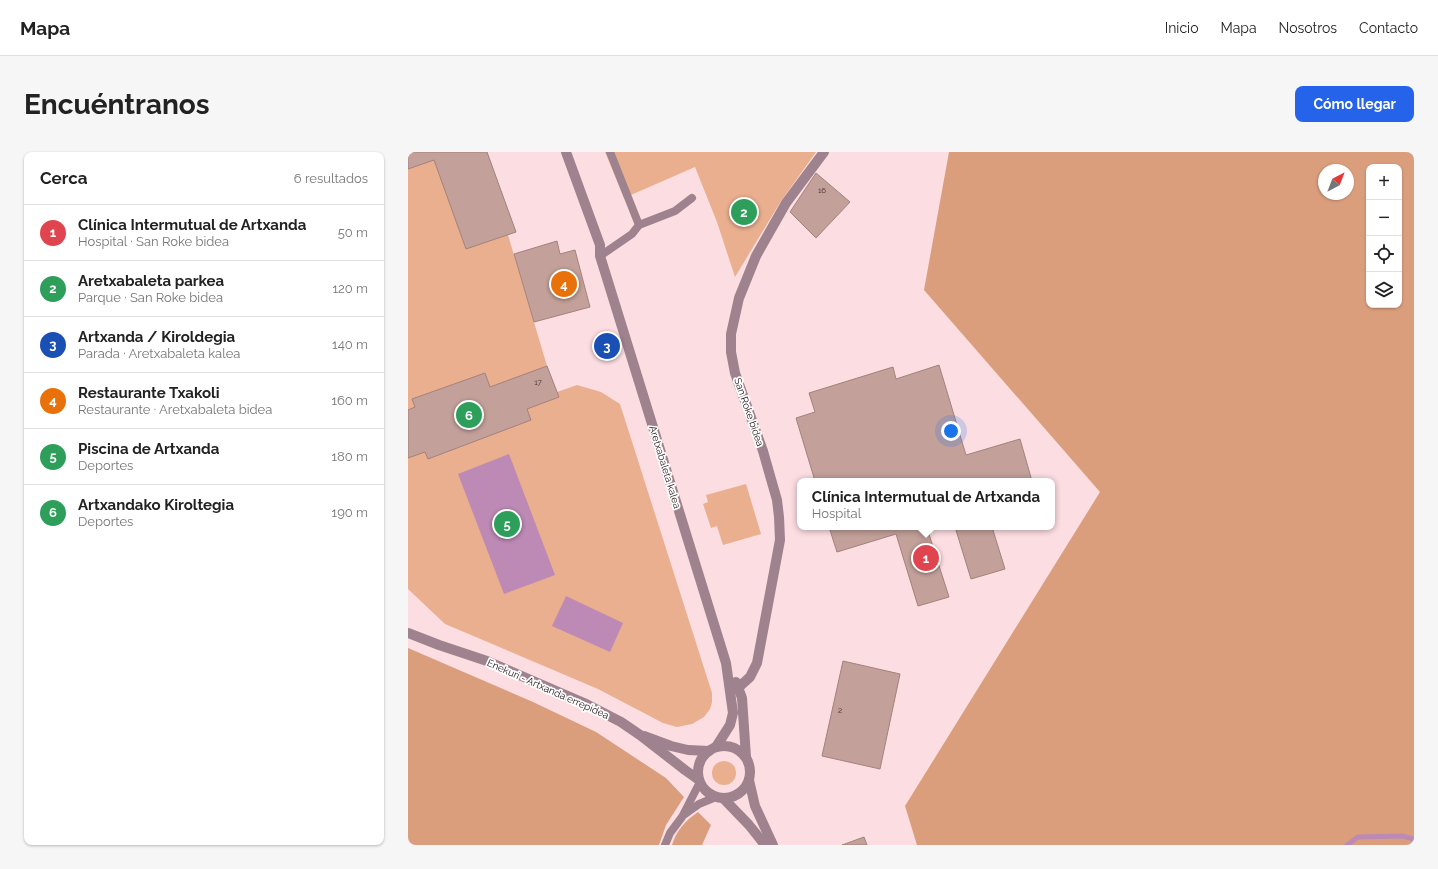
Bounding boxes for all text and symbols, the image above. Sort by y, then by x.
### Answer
text: Mapa [20,17,70,39]
text: Inicio [1165,20,1198,36]
text: Mapa [1220,20,1257,36]
text: Nosotros [1279,20,1337,36]
text: Contacto [1359,20,1418,36]
button: Cómo llegar [1295,86,1414,122]
text: Encuéntranos [24,88,210,121]
north arrow [1318,164,1354,200]
map controls [1366,164,1402,308]
button: + [1366,164,1402,200]
text: Cerca [40,168,88,188]
text: 6 resultados [294,171,368,186]
house number: 16 [818,185,826,195]
pin: 2 [731,197,757,227]
button: − [1366,200,1402,236]
text: Clínica Intermutual de Artxanda [78,216,306,234]
text: 1 [50,225,56,240]
text: 50 m [338,225,368,240]
text: Hospital · San Roke bidea [78,234,229,249]
button: locate [1366,236,1402,272]
pin: 4 [551,269,577,299]
text: Aretxabaleta parkea [78,272,224,290]
button: layers [1366,272,1402,308]
text: 2 [49,281,57,296]
text: 120 m [332,281,368,296]
text: Parque · San Roke bidea [78,290,223,305]
text: Artxanda / Kiroldegia [78,328,235,346]
pin: 3 [594,331,620,361]
text: 3 [49,337,57,352]
text: 140 m [332,337,368,352]
text: Parada · Aretxabaleta kalea [78,346,240,361]
street label: San Roke bidea [732,376,766,448]
house number: 17 [534,377,543,387]
text: Restaurante Txakoli [78,384,220,402]
text: 4 [49,393,57,408]
text: 160 m [331,393,368,408]
pin: 6 [456,400,482,430]
text: Restaurante · Aretxabaleta bidea [78,402,272,417]
your location [941,421,961,441]
street label: Aretxabaleta kalea [647,424,683,510]
text: Piscina de Artxanda [78,440,219,458]
text: 5 [49,449,57,464]
text: 180 m [332,449,368,464]
text: Deportes [78,458,133,473]
popup [797,478,1055,530]
text: Clínica Intermutual de Artxanda [812,488,1040,506]
text: Artxandako Kiroltegia [78,496,234,514]
text: 6 [49,505,57,520]
text: 190 m [332,505,368,520]
text: Hospital [812,506,861,521]
pin: 5 [494,509,520,539]
text: Deportes [78,514,133,529]
pin: 1 [913,543,939,573]
street label: Enekuri - Artxanda errepidea [485,657,611,721]
house number: 2 [838,705,842,715]

